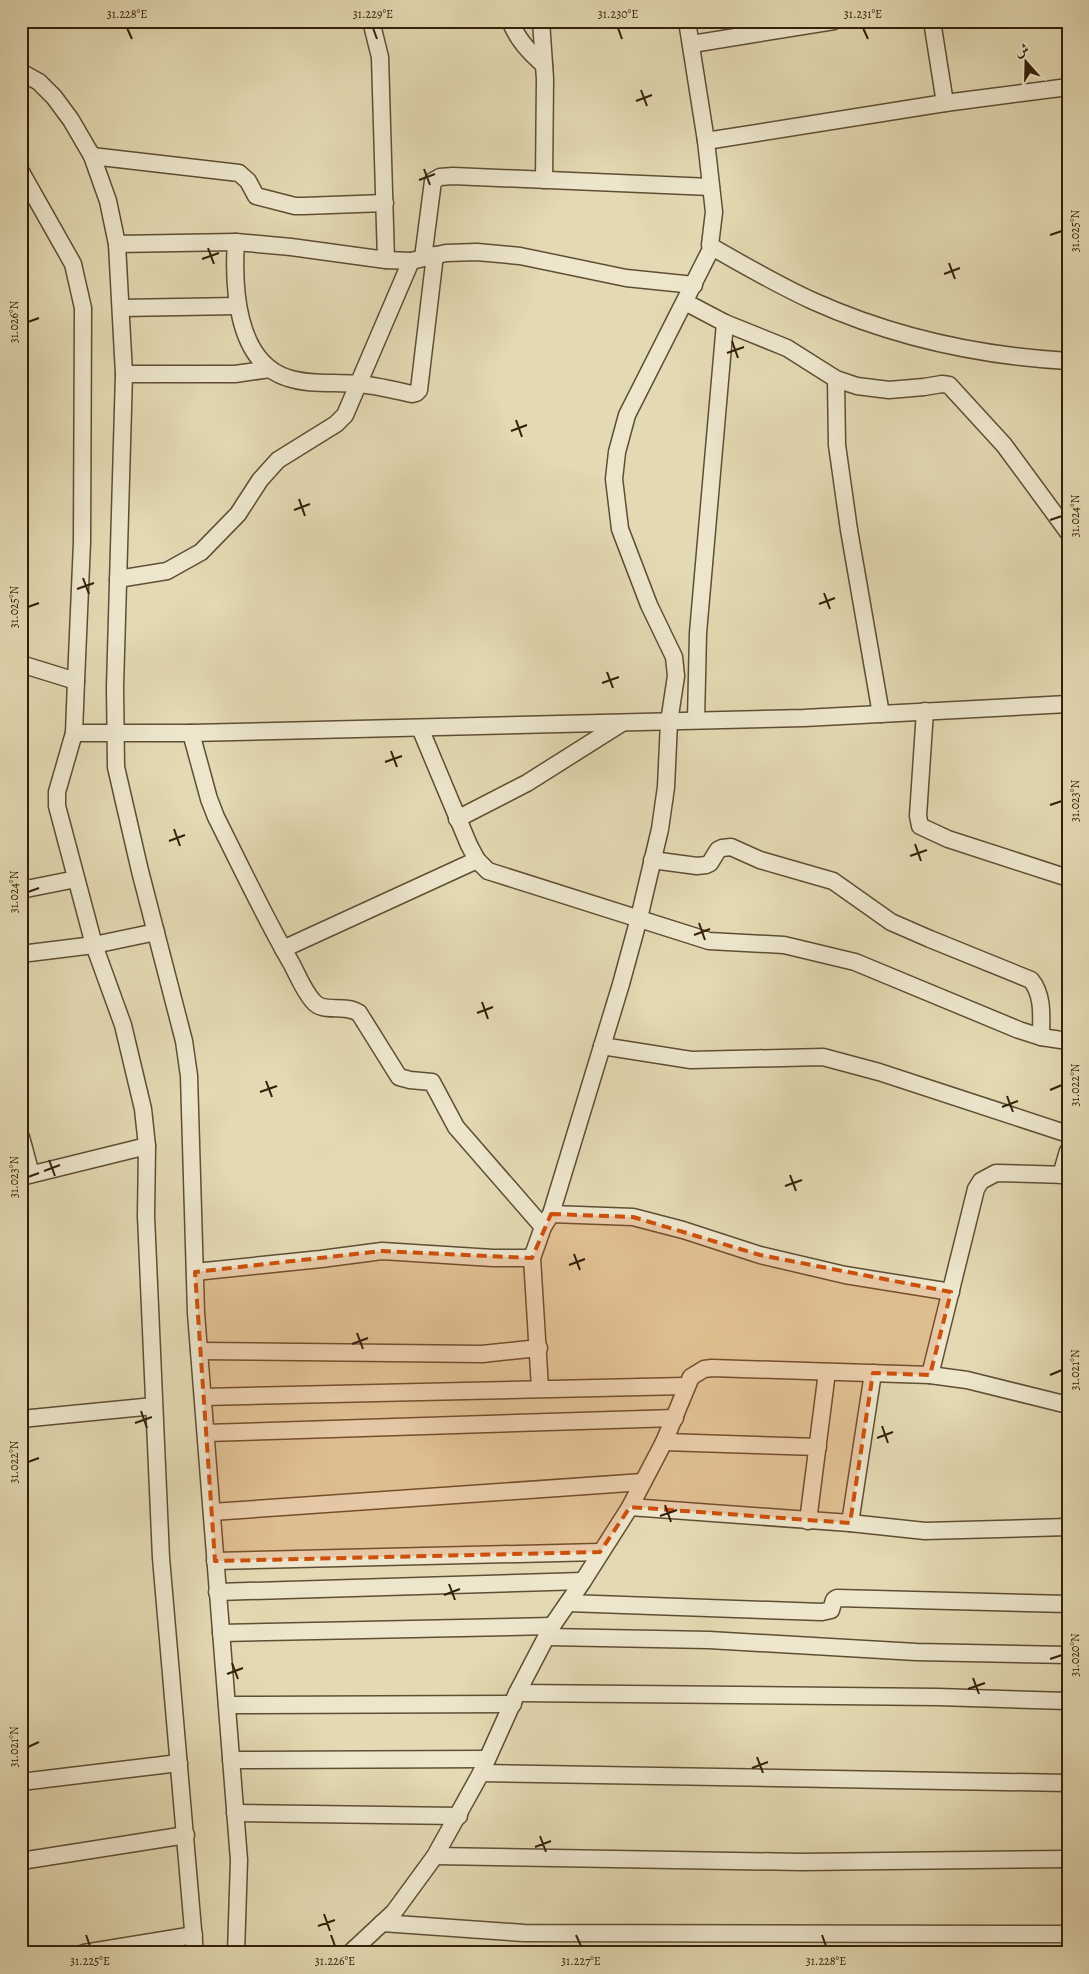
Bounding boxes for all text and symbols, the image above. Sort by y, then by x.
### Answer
text: 31.228°E [107,6,147,22]
text: 31.229°E [353,6,393,22]
text: 31.230°E [598,6,638,22]
text: 31.231°E [844,6,882,22]
north arrow [1002,38,1052,88]
text: ش [1012,39,1032,62]
text: 31.025°N [1067,209,1083,252]
text: 31.026°N [6,300,22,343]
text: 31.024°N [1067,494,1083,537]
text: 31.025°N [6,585,22,628]
text: 31.023°N [1067,780,1083,822]
text: 31.024°N [6,870,22,913]
text: 31.022°N [1067,1063,1083,1106]
text: 31.023°N [6,1156,22,1198]
text: 31.021°N [1067,1349,1083,1391]
text: 31.022°N [6,1440,22,1483]
text: 31.020°N [1067,1633,1083,1677]
text: 31.021°N [6,1726,22,1768]
text: 31.225°E [70,1953,110,1969]
text: 31.226°E [315,1953,355,1969]
text: 31.227°E [561,1953,601,1969]
text: 31.228°E [806,1953,846,1969]

